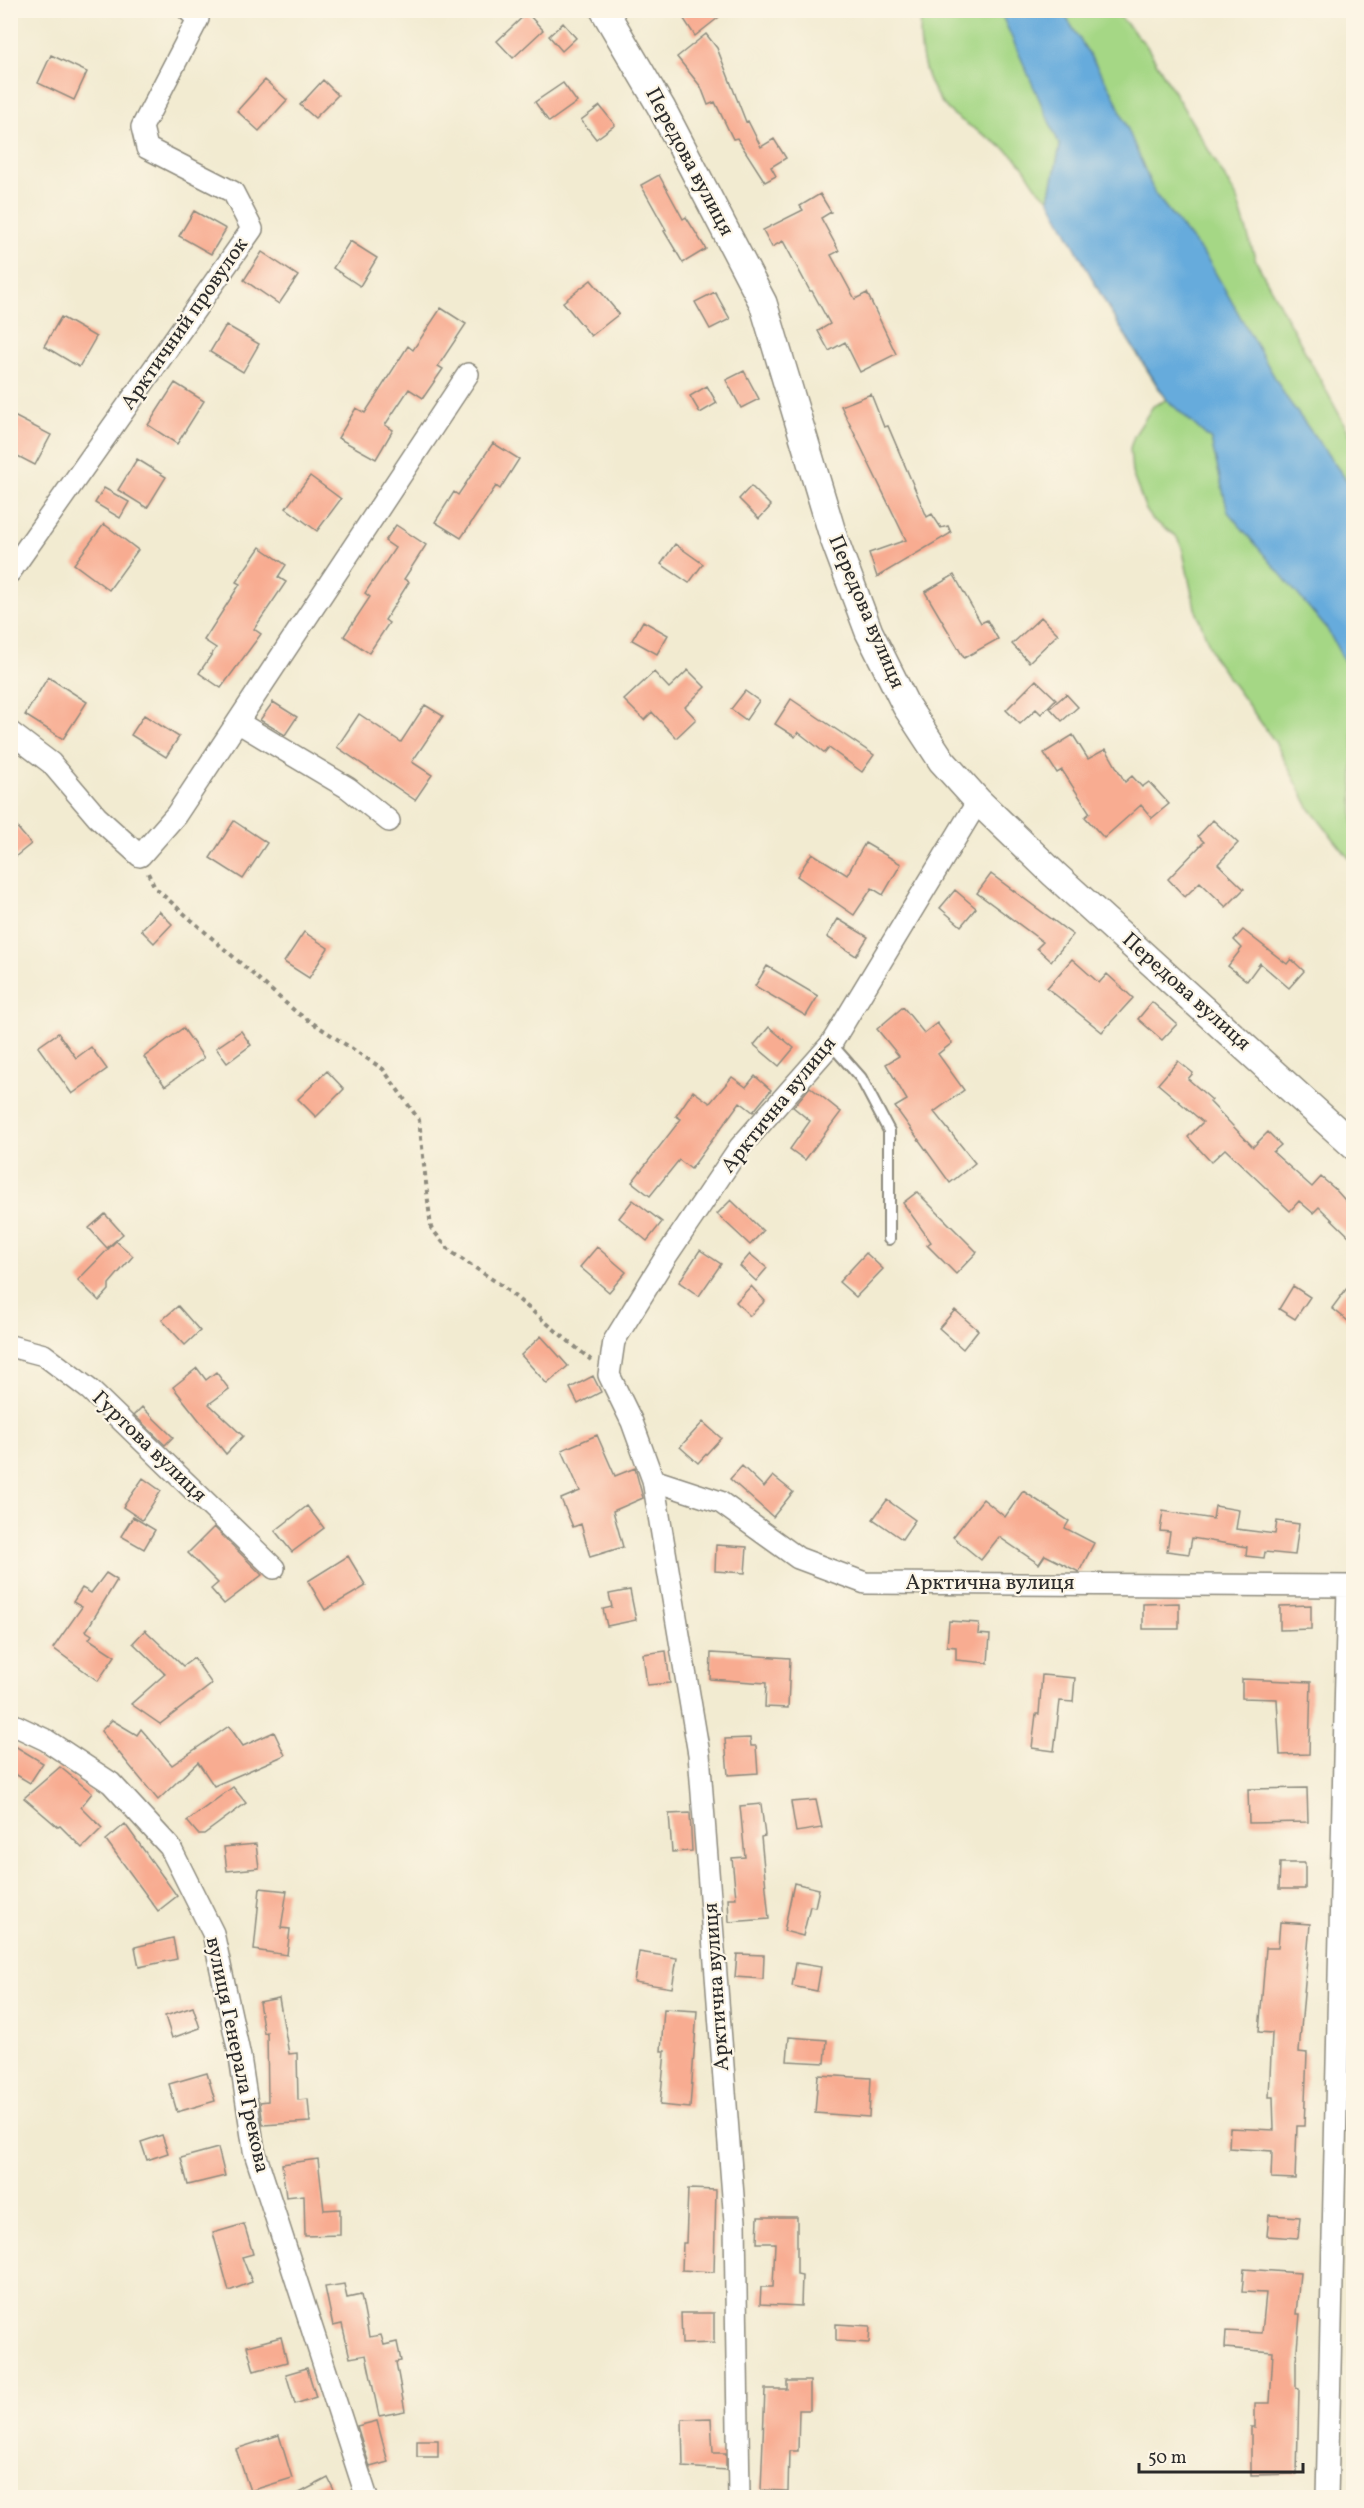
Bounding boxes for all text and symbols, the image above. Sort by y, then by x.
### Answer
street label: Передова вулиця [638,83,740,242]
street label: Арктичний провулок [114,232,256,416]
street label: Передова вулиця [820,531,912,693]
street label: Передова вулиця [1115,926,1257,1058]
street label: Арктична вулиця [715,1030,843,1180]
street label: Гуртова вулиця [85,1385,213,1509]
street label: Арктична вулиця [906,1569,1074,1598]
street label: Арктична вулиця [697,1902,737,2072]
street label: вулиця Генерала Грекова [198,1934,276,2176]
scale bar [1139,2436,1302,2474]
text: 50 m [1148,2446,1187,2471]

